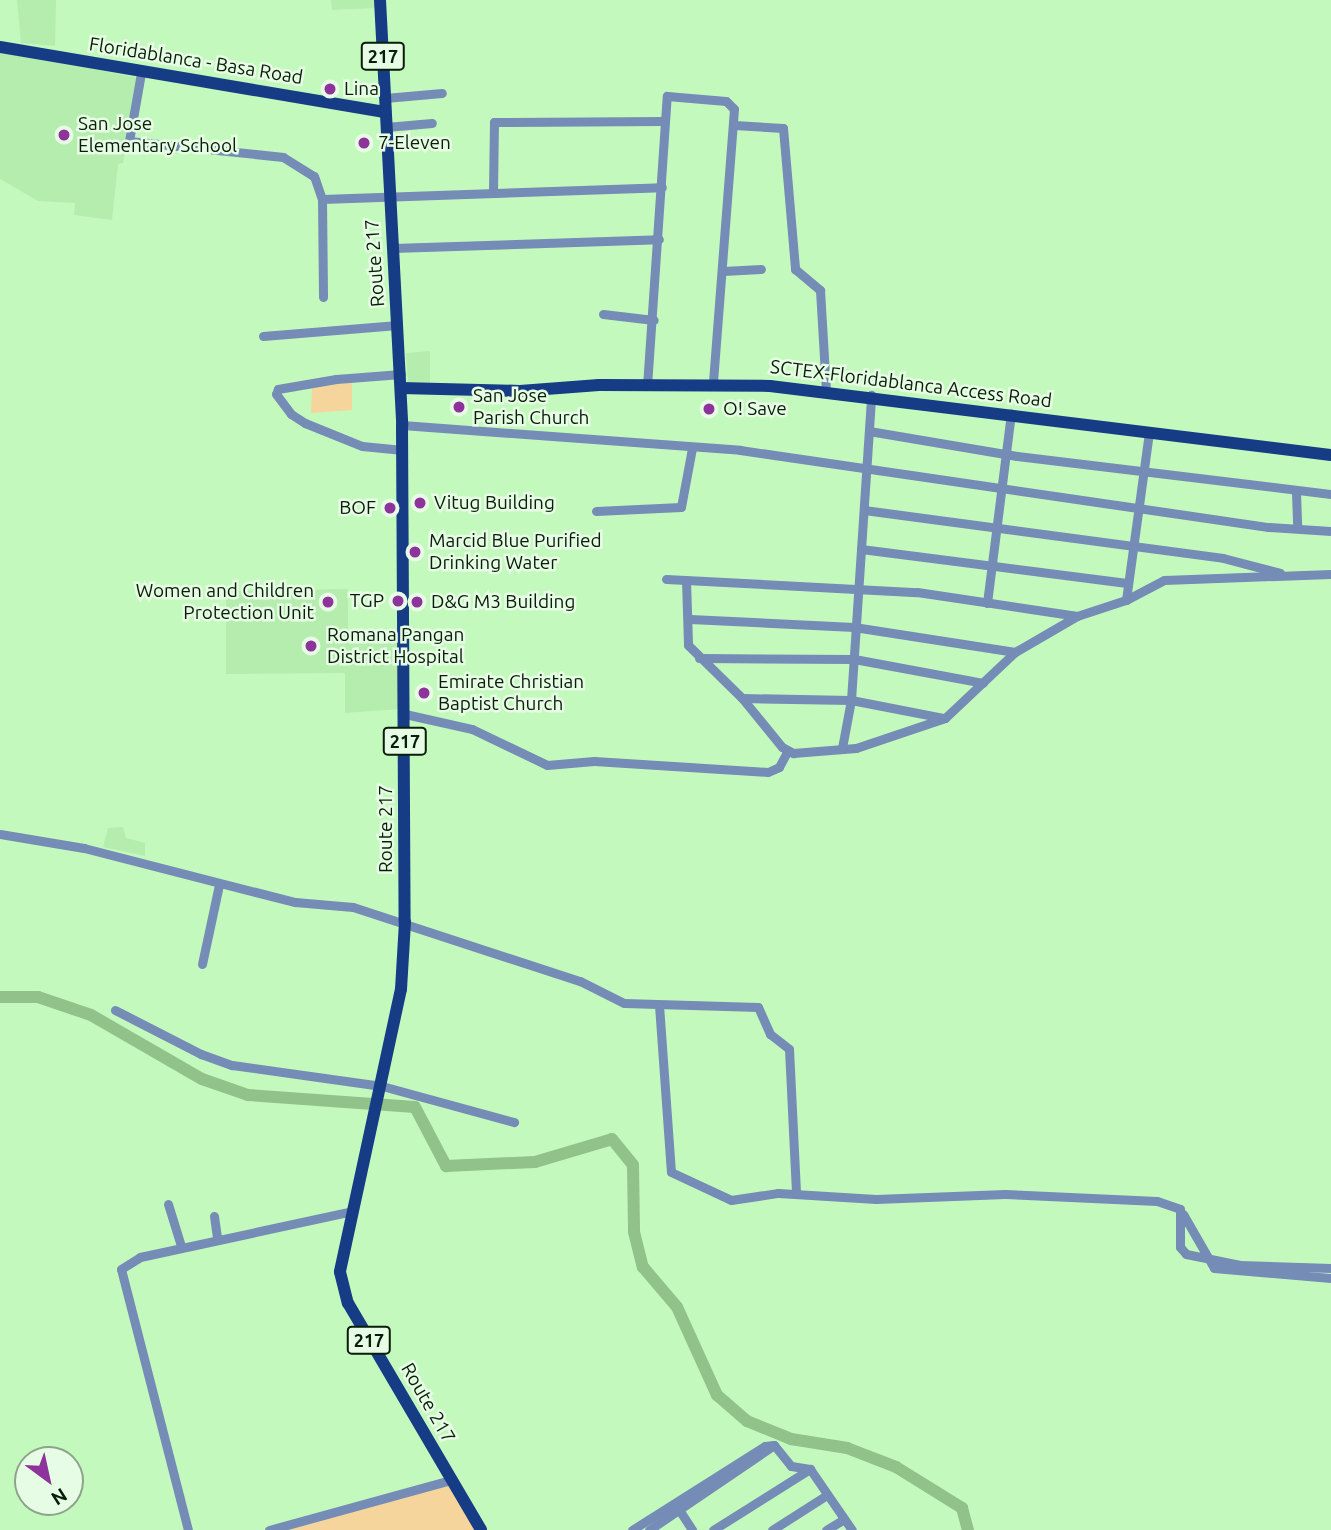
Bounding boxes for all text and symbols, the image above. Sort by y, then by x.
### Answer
street label: Floridablanca - Basa Road [87,33,305,89]
road number: 217 [360,42,406,70]
place label: Lina [344,78,379,100]
marker: Lina [322,81,338,97]
place label: San Jose Elementary School [78,113,237,157]
marker: San Jose Elementary School [56,127,72,143]
place label: 7-Eleven [378,132,451,154]
marker: 7-Eleven [356,135,372,151]
street label: Route 217 [361,218,389,308]
street label: SCTEX-Floridablanca Access Road [769,355,1053,413]
place label: San Jose Parish Church [473,385,589,429]
place label: O! Save [723,398,787,420]
marker: San Jose Parish Church [451,399,467,415]
marker: O! Save [701,401,717,417]
place label: Vitug Building [434,492,555,514]
marker: Vitug Building [412,495,428,511]
place label: BOF [339,497,376,519]
marker: BOF [382,500,398,516]
place label: Marcid Blue Purified Drinking Water [429,530,602,574]
marker: Marcid Blue Purified Drinking Water [407,544,423,560]
place label: Women and Children Protection Unit [136,580,314,624]
place label: TGP [350,590,384,612]
place label: D&G M3 Building [431,591,575,613]
marker: TGP [390,593,406,609]
marker: Women and Children Protection Unit [320,594,336,610]
marker: D&G M3 Building [409,594,425,610]
place label: Romana Pangan District Hospital [327,624,464,668]
marker: Romana Pangan District Hospital [301,636,321,656]
place label: Emirate Christian Baptist Church [438,671,584,715]
marker: Emirate Christian Baptist Church [416,685,432,701]
road number: 217 [382,726,428,756]
street label: Route 217 [375,785,397,873]
road number: 217 [346,1325,392,1354]
street label: Route 217 [396,1359,460,1447]
north arrow [14,1446,84,1516]
text: N [47,1484,71,1510]

